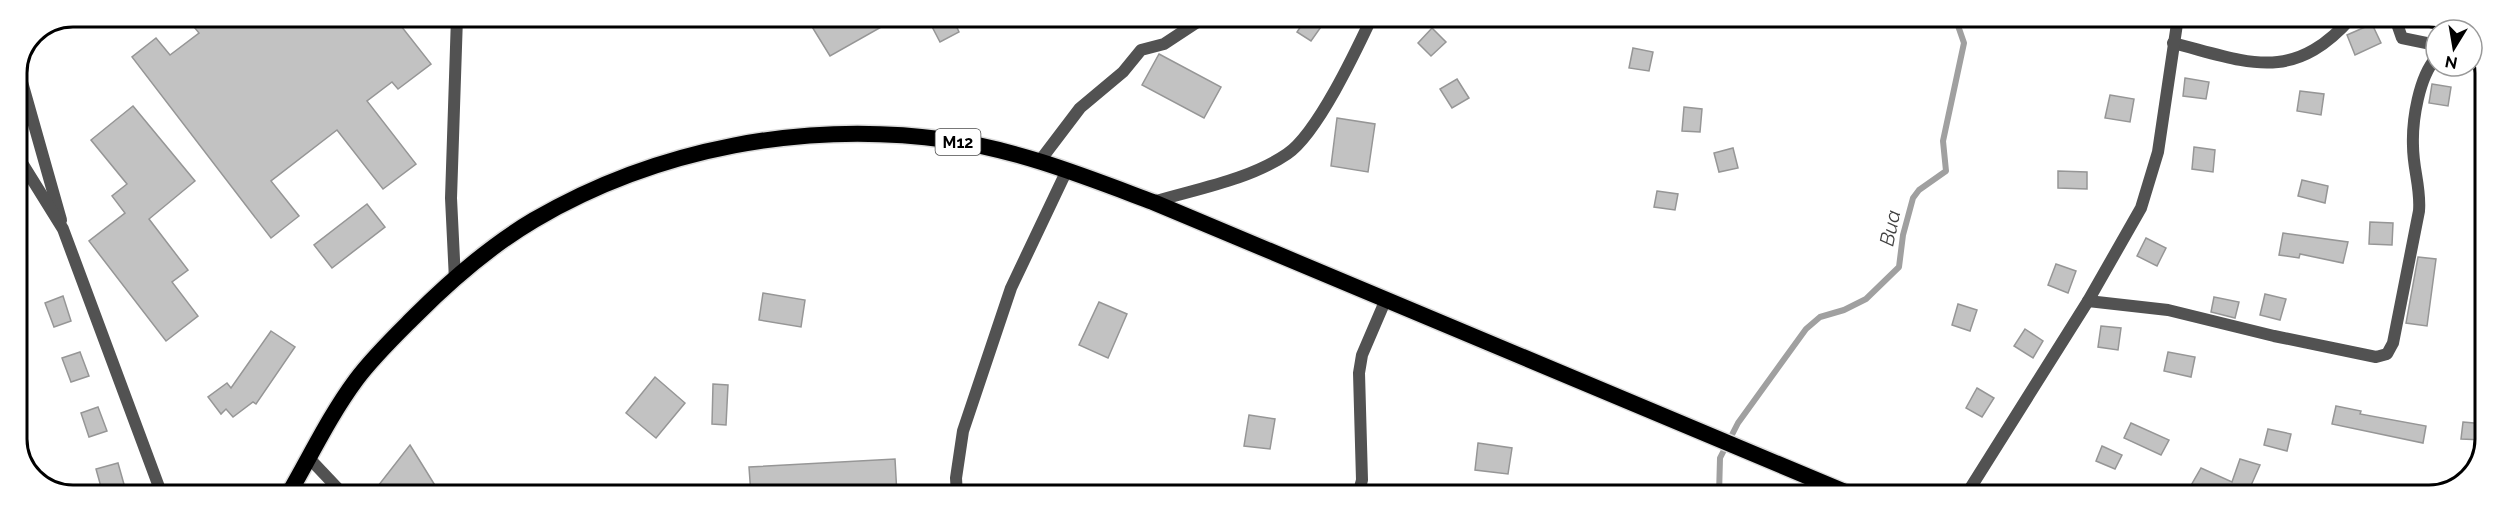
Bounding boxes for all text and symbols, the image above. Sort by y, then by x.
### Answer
north arrow [2424,18,2484,78]
text: N [2443,52,2459,73]
road number: M12 [936,129,980,155]
water label: Bua [1875,208,1905,248]

